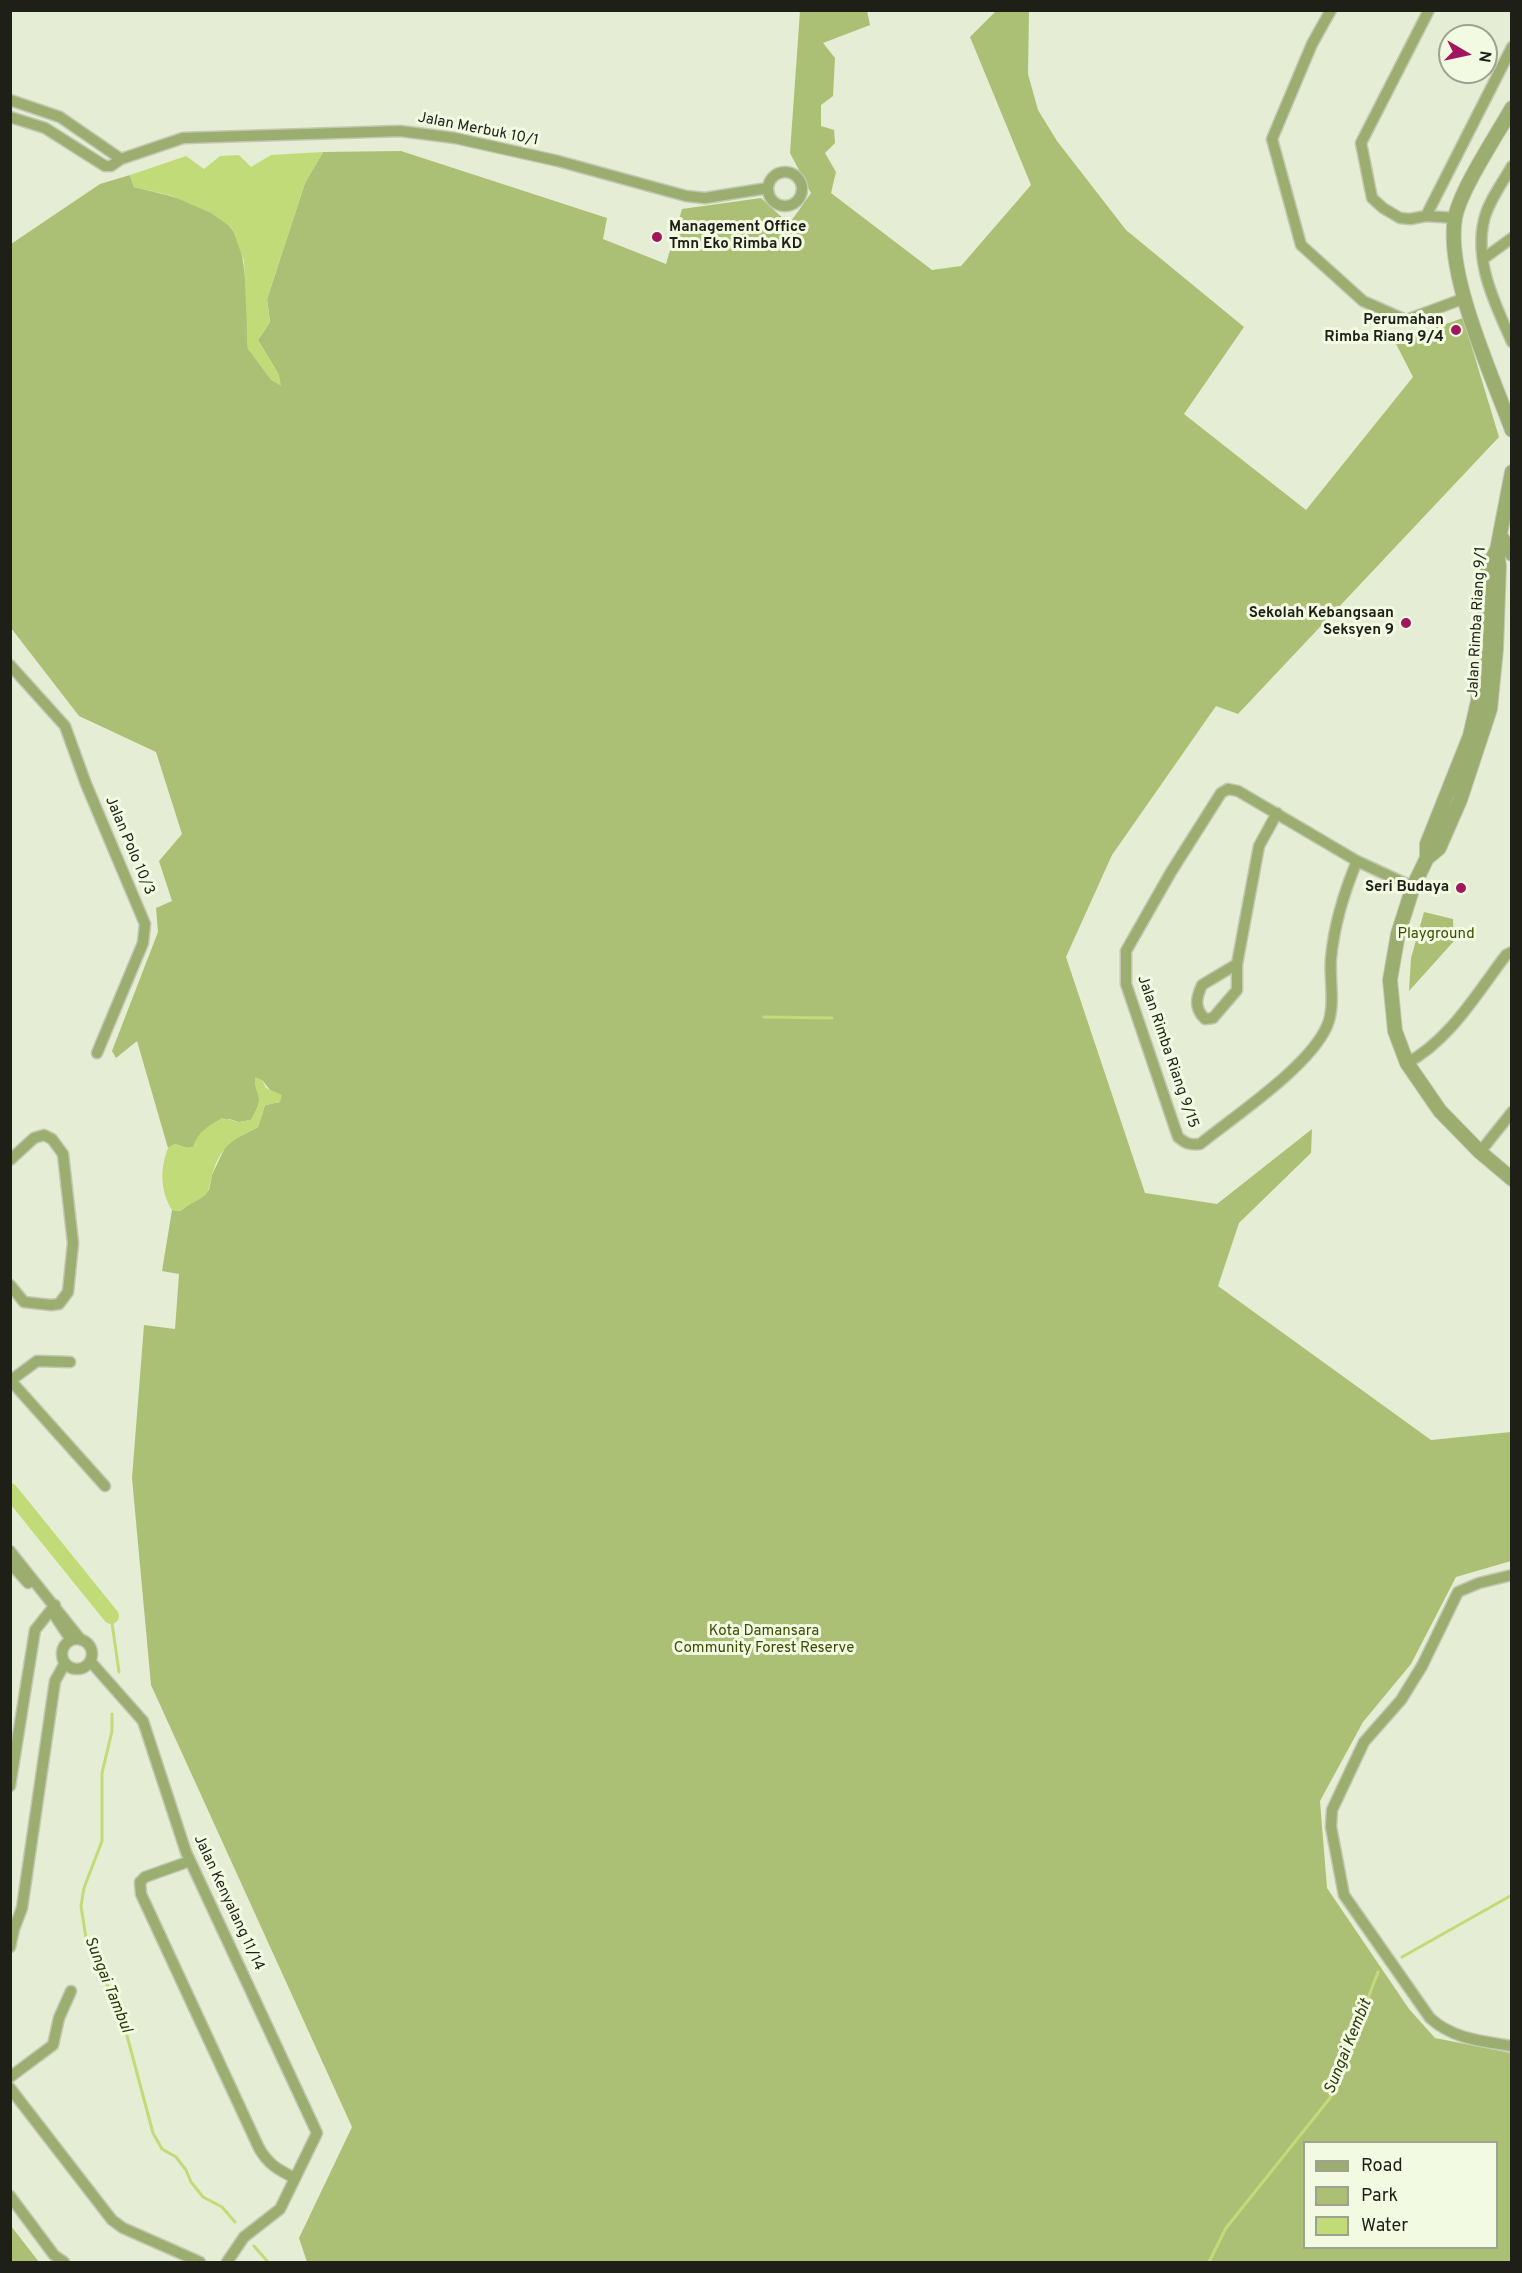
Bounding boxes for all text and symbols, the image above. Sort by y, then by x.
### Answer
north arrow [1438,24,1498,84]
text: N [1473,49,1495,64]
street label: Jalan Merbuk 10/1 [416,109,540,151]
place label: Management Office Tmn Eko Rimba KD [669,219,806,254]
marker: Management Office Tmn Eko Rimba KD [650,230,664,244]
place label: Perumahan Rimba Riang 9/4 [1324,312,1444,347]
marker: Perumahan Rimba Riang 9/4 [1449,323,1463,337]
street label: Jalan Rimba Riang 9/1 [1465,546,1491,698]
place label: Sekolah Kebangsaan Seksyen 9 [1249,605,1394,640]
marker: Sekolah Kebangsaan Seksyen 9 [1399,616,1413,630]
street label: Jalan Polo 10/3 [100,794,158,898]
place label: Seri Budaya [1365,879,1449,897]
marker: Seri Budaya [1454,881,1468,895]
park label: Playground [1397,926,1475,944]
street label: Jalan Rimba Riang 9/15 [1132,973,1202,1131]
park label: Kota Damansara Community Forest Reserve [674,1623,854,1658]
street label: Jalan Kenyalang 11/14 [189,1832,267,1974]
water label: Sungai Tambul [79,1934,135,2036]
water label: Sungai Kembit [1321,1997,1377,2097]
legend [1303,2141,1498,2249]
text: Road [1361,2155,1403,2178]
text: Park [1361,2185,1398,2208]
text: Water [1361,2215,1408,2238]

